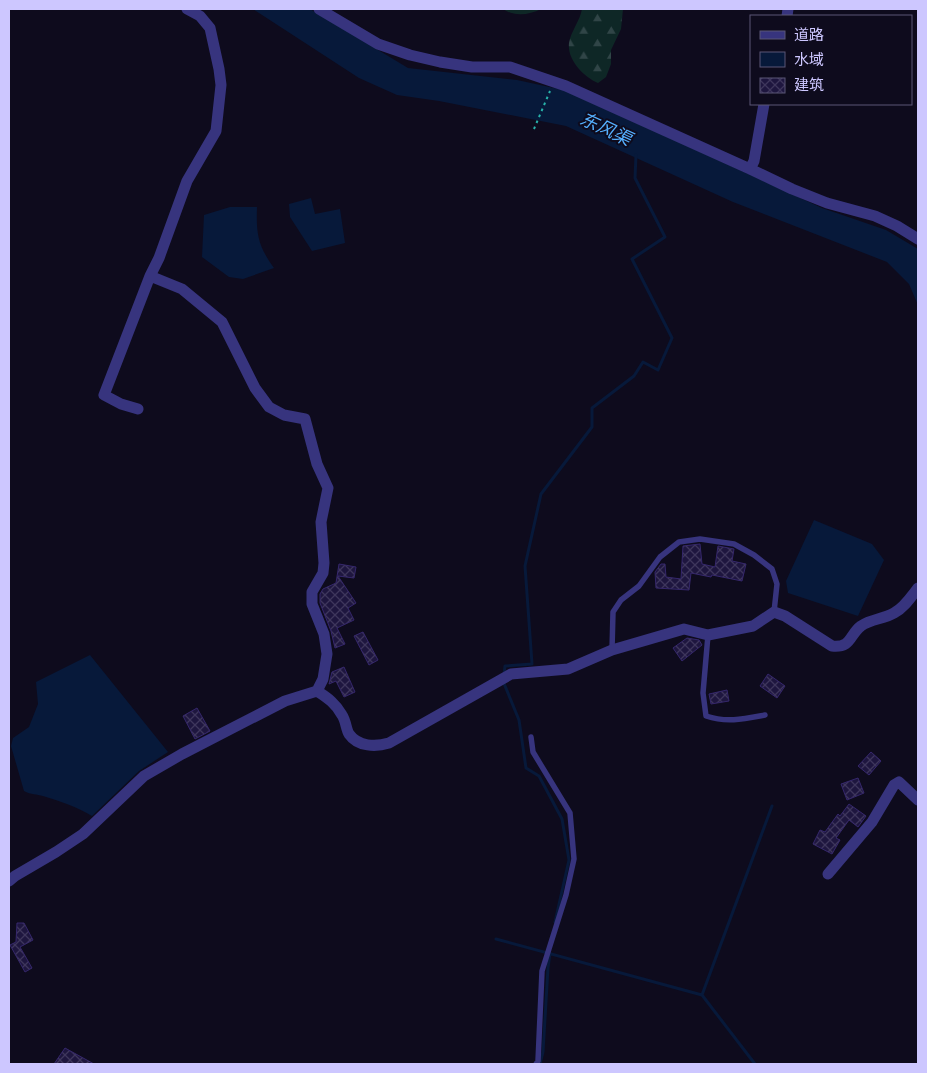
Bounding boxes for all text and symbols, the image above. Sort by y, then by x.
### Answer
legend [750,15,912,105]
text: 道路 [794,25,824,43]
text: 水域 [794,50,824,68]
text: 建筑 [794,75,824,93]
water label: 东风渠 [577,107,638,151]

